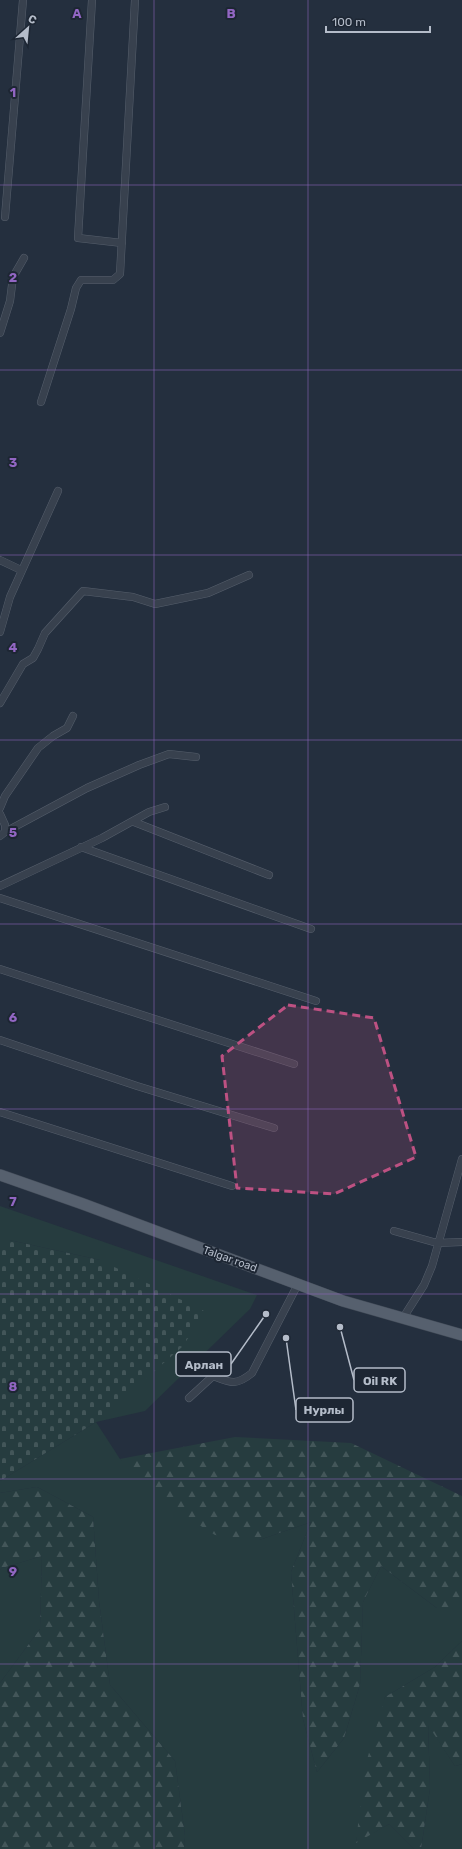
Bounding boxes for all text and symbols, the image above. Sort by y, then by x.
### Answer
text: A [72,6,82,21]
text: B [226,6,236,21]
north arrow [8,8,48,48]
scale bar [326,8,430,34]
text: С [26,12,39,27]
text: 100 m [332,15,366,29]
text: 1 [10,85,16,100]
text: 2 [9,270,17,285]
text: 3 [9,455,18,470]
text: 4 [9,640,18,655]
text: 5 [9,825,17,840]
text: 6 [9,1010,18,1025]
text: 7 [9,1194,17,1209]
street label: Talgar road [201,1243,259,1275]
callout: Арлан [176,1352,231,1376]
text: Арлан [185,1358,223,1372]
callout: Oil RK [354,1368,405,1392]
text: Oil RK [363,1374,397,1388]
text: 8 [9,1379,18,1394]
callout: Нурлы [296,1398,353,1422]
text: Нурлы [304,1403,345,1417]
text: 9 [9,1564,17,1579]

